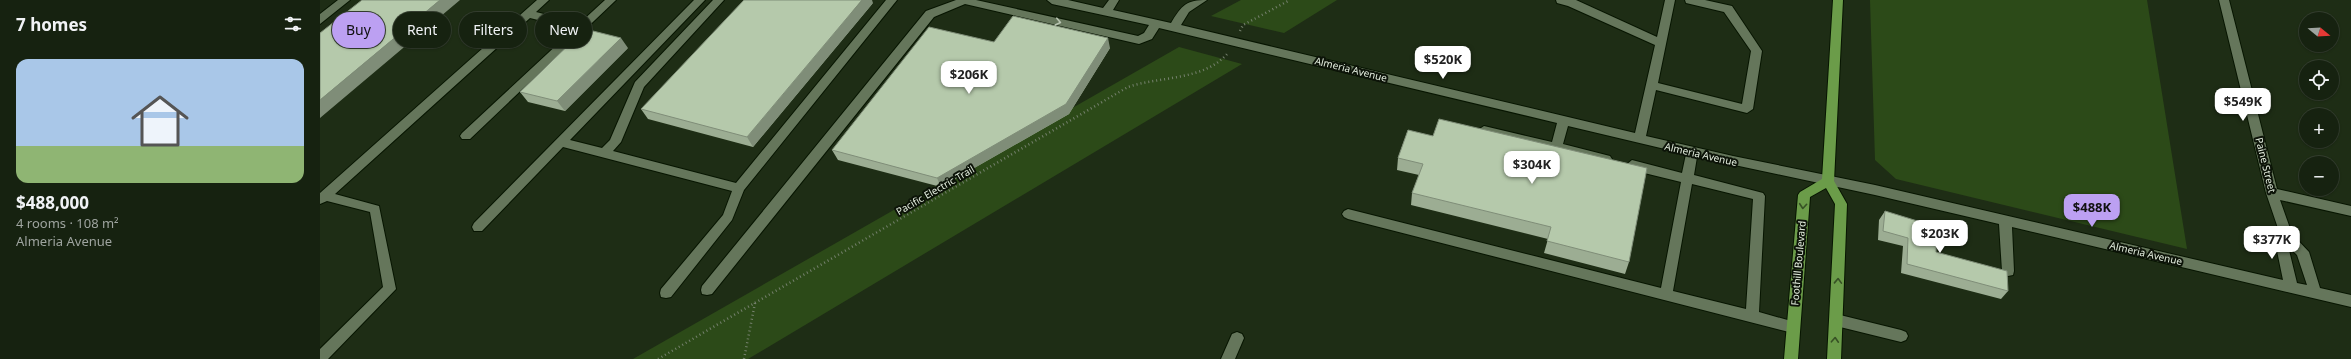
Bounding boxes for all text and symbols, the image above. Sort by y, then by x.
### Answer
chip: Buy [332,12,385,48]
chip: Rent [393,12,451,48]
chip: Filters [459,12,527,48]
chip: New [535,12,592,48]
north arrow [2299,12,2339,52]
map controls [2299,12,2339,196]
text: 7 homes [16,13,87,36]
icon: filters [282,13,304,35]
one-way arrow [1055,17,1061,25]
pin: $520K [1415,46,1471,80]
text: $520K [1424,50,1462,68]
street label: Almeria Avenue [1313,53,1389,85]
button: locate [2299,60,2339,100]
pin: $206K [941,61,997,95]
text: $206K [950,65,988,83]
icon: home [124,85,196,157]
pin: $549K [2215,88,2271,122]
text: $549K [2224,92,2262,110]
button: + [2299,108,2339,148]
street label: Paine Street [2252,136,2280,195]
street label: Almeria Avenue [1663,139,1739,169]
pin: $304K [1504,151,1560,185]
text: $304K [1513,155,1551,173]
button: − [2299,156,2339,196]
street label: Pacific Electric Trail [893,162,977,218]
text: $488,000 [16,191,89,214]
pin: $488K [2064,194,2120,228]
text: $488K [2073,198,2111,216]
one-way arrow [1798,203,1807,209]
text: 4 rooms · 108 m² [16,214,119,232]
street label: Foothill Boulevard [1787,220,1809,306]
pin: $203K [1912,220,1968,254]
text: $203K [1921,224,1959,242]
pin: $377K [2244,226,2300,260]
text: $377K [2253,230,2291,248]
text: Almeria Avenue [16,232,112,250]
street label: Almeria Avenue [2108,238,2184,268]
one-way arrow [1833,278,1842,284]
one-way arrow [1831,337,1840,343]

